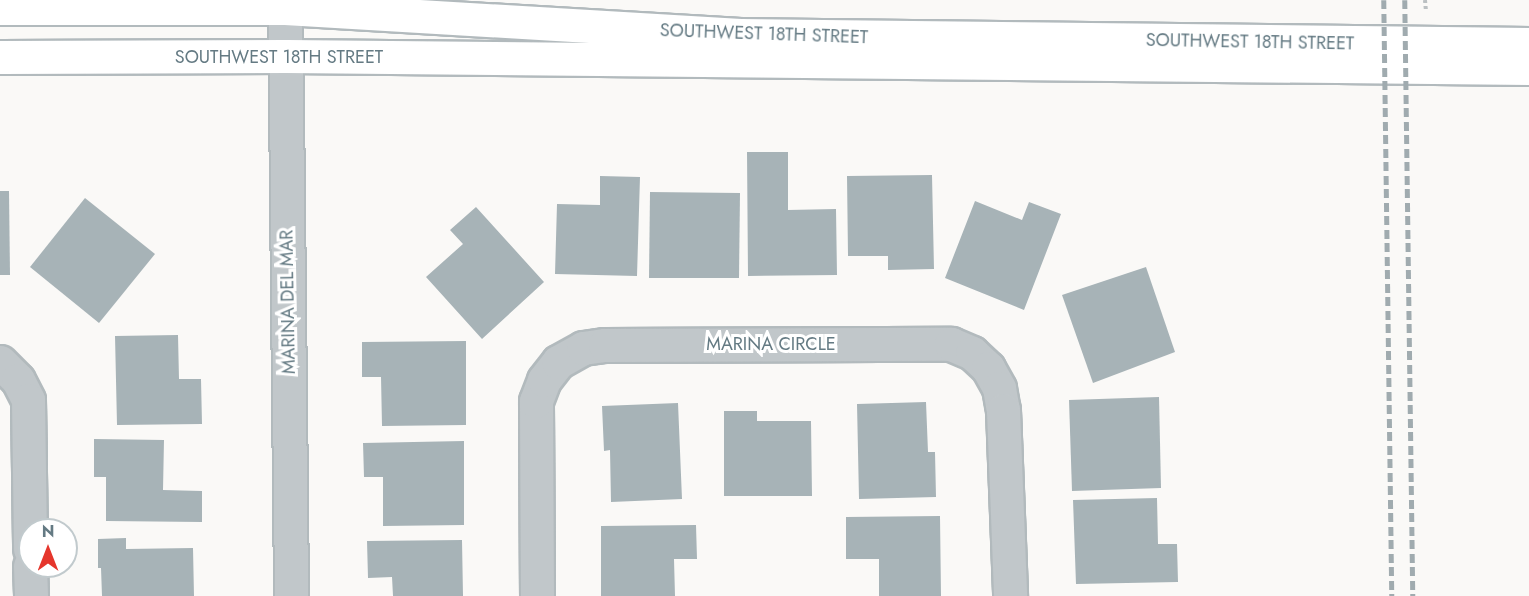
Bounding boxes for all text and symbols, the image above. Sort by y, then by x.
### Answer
street label: SOUTHWEST 18TH STREET [659,20,869,48]
street label: SOUTHWEST 18TH STREET [1146,29,1354,55]
street label: SOUTHWEST 18TH STREET [175,46,383,68]
street label: MARINA DEL MAR [276,230,300,374]
street label: MARINA CIRCLE [706,333,836,355]
north arrow [18,518,78,578]
text: N [42,520,54,543]

